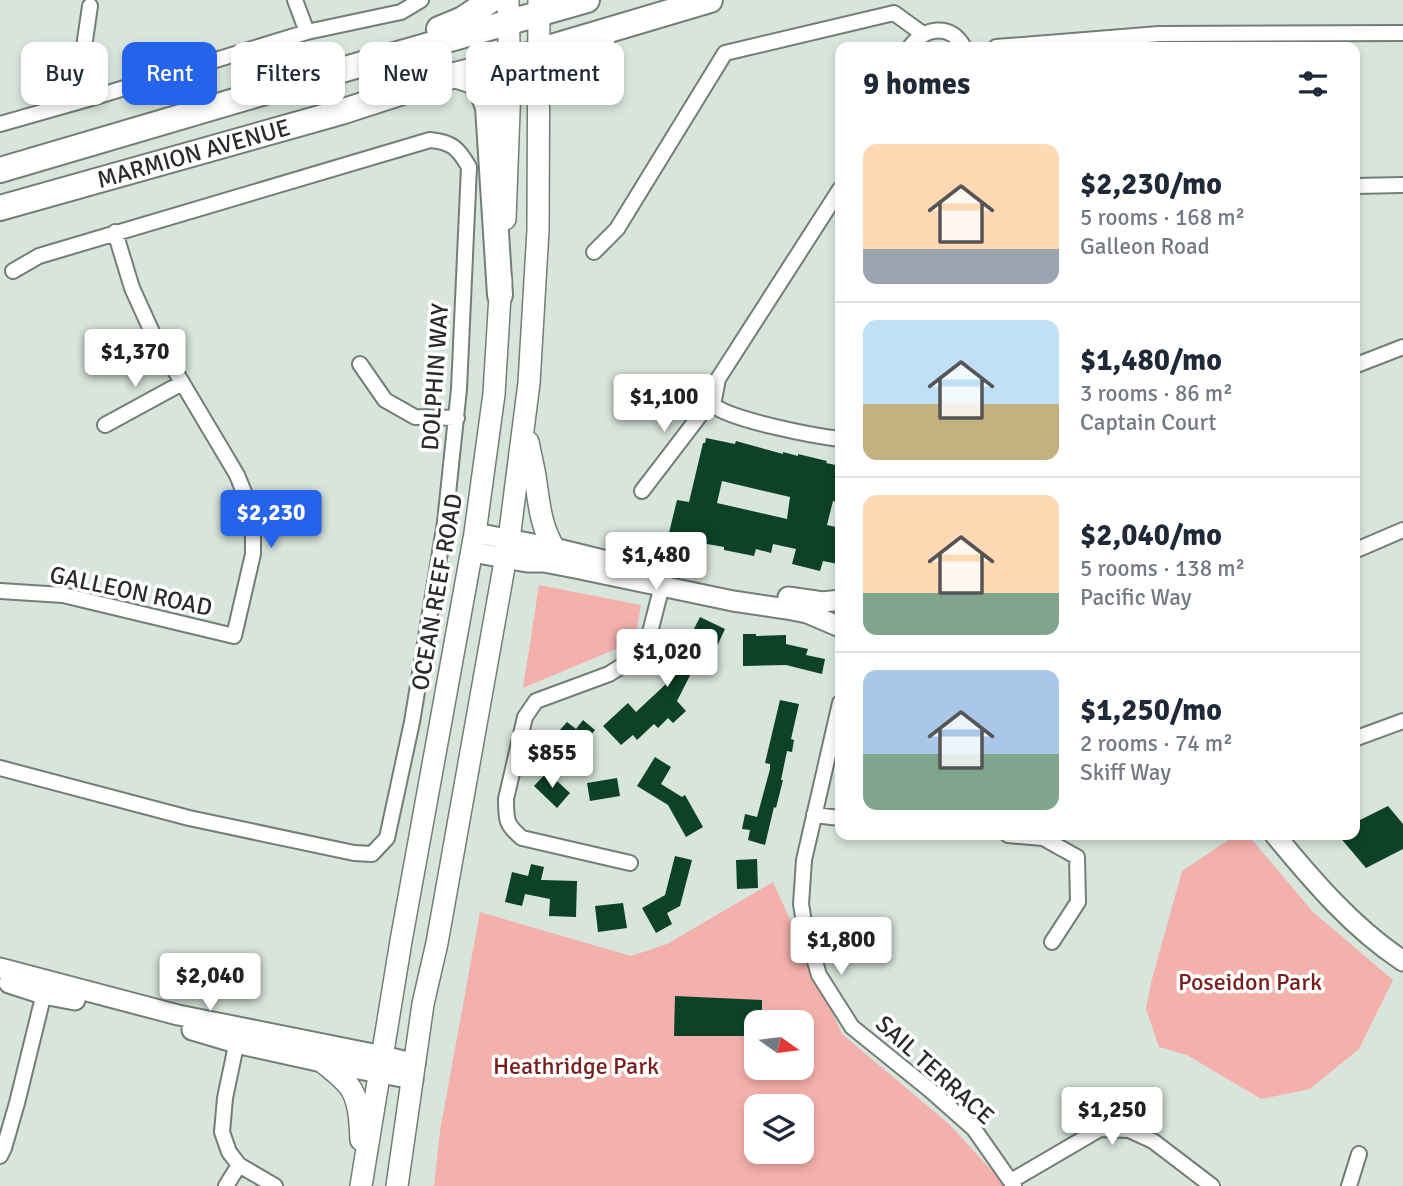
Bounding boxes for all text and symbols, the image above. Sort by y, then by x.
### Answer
chip: Buy [21,42,108,105]
chip: Rent [122,42,217,105]
chip: Filters [231,42,345,105]
chip: New [359,42,452,105]
chip: Apartment [466,42,624,105]
icon: filters [1294,65,1332,103]
text: 9 homes [863,66,970,103]
street label: MARMION AVENUE [94,112,293,195]
text: $2,230/mo [1080,166,1222,203]
icon: home [919,172,1003,256]
text: 5 rooms · 168 m² [1080,203,1245,232]
text: Galleon Road [1080,232,1210,261]
street label: DOLPHIN WAY [415,302,455,452]
pin: $1,370 [78,330,192,389]
text: $1,370 [101,337,169,366]
text: $1,480/mo [1080,342,1222,379]
icon: home [919,348,1003,432]
pin: $1,100 [607,374,721,434]
text: 3 rooms · 86 m² [1080,379,1233,408]
text: $1,100 [630,382,698,411]
text: Captain Court [1080,408,1216,437]
pin: $2,230 [214,490,328,550]
street label: OCEAN REEF ROAD [405,491,469,693]
text: $2,230 [237,498,305,527]
text: $2,040/mo [1080,517,1222,554]
icon: home [919,523,1003,607]
pin: $1,480 [599,532,713,592]
text: $1,480 [622,540,690,569]
text: 5 rooms · 138 m² [1080,554,1245,583]
street label: GALLEON ROAD [47,559,215,623]
text: Pacific Way [1080,583,1191,612]
pin: $1,020 [610,630,724,689]
text: $1,020 [633,637,701,666]
text: $1,250/mo [1080,692,1222,729]
icon: home [919,698,1003,782]
text: 2 rooms · 74 m² [1080,729,1233,758]
pin: $855 [511,730,593,790]
text: $855 [527,738,577,767]
text: Skiff Way [1080,758,1171,787]
pin: $1,800 [784,918,898,977]
text: $1,800 [807,925,875,954]
pin: $2,040 [153,954,267,1013]
text: $2,040 [176,961,244,990]
park label: Poseidon Park [1178,967,1322,997]
street label: SAIL TERRACE [869,1009,1001,1131]
north arrow [744,1010,814,1080]
map controls [744,1010,814,1164]
park label: Heathridge Park [493,1051,659,1081]
pin: $1,250 [1055,1088,1169,1147]
button: layers [744,1094,814,1164]
text: $1,250 [1078,1095,1146,1124]

